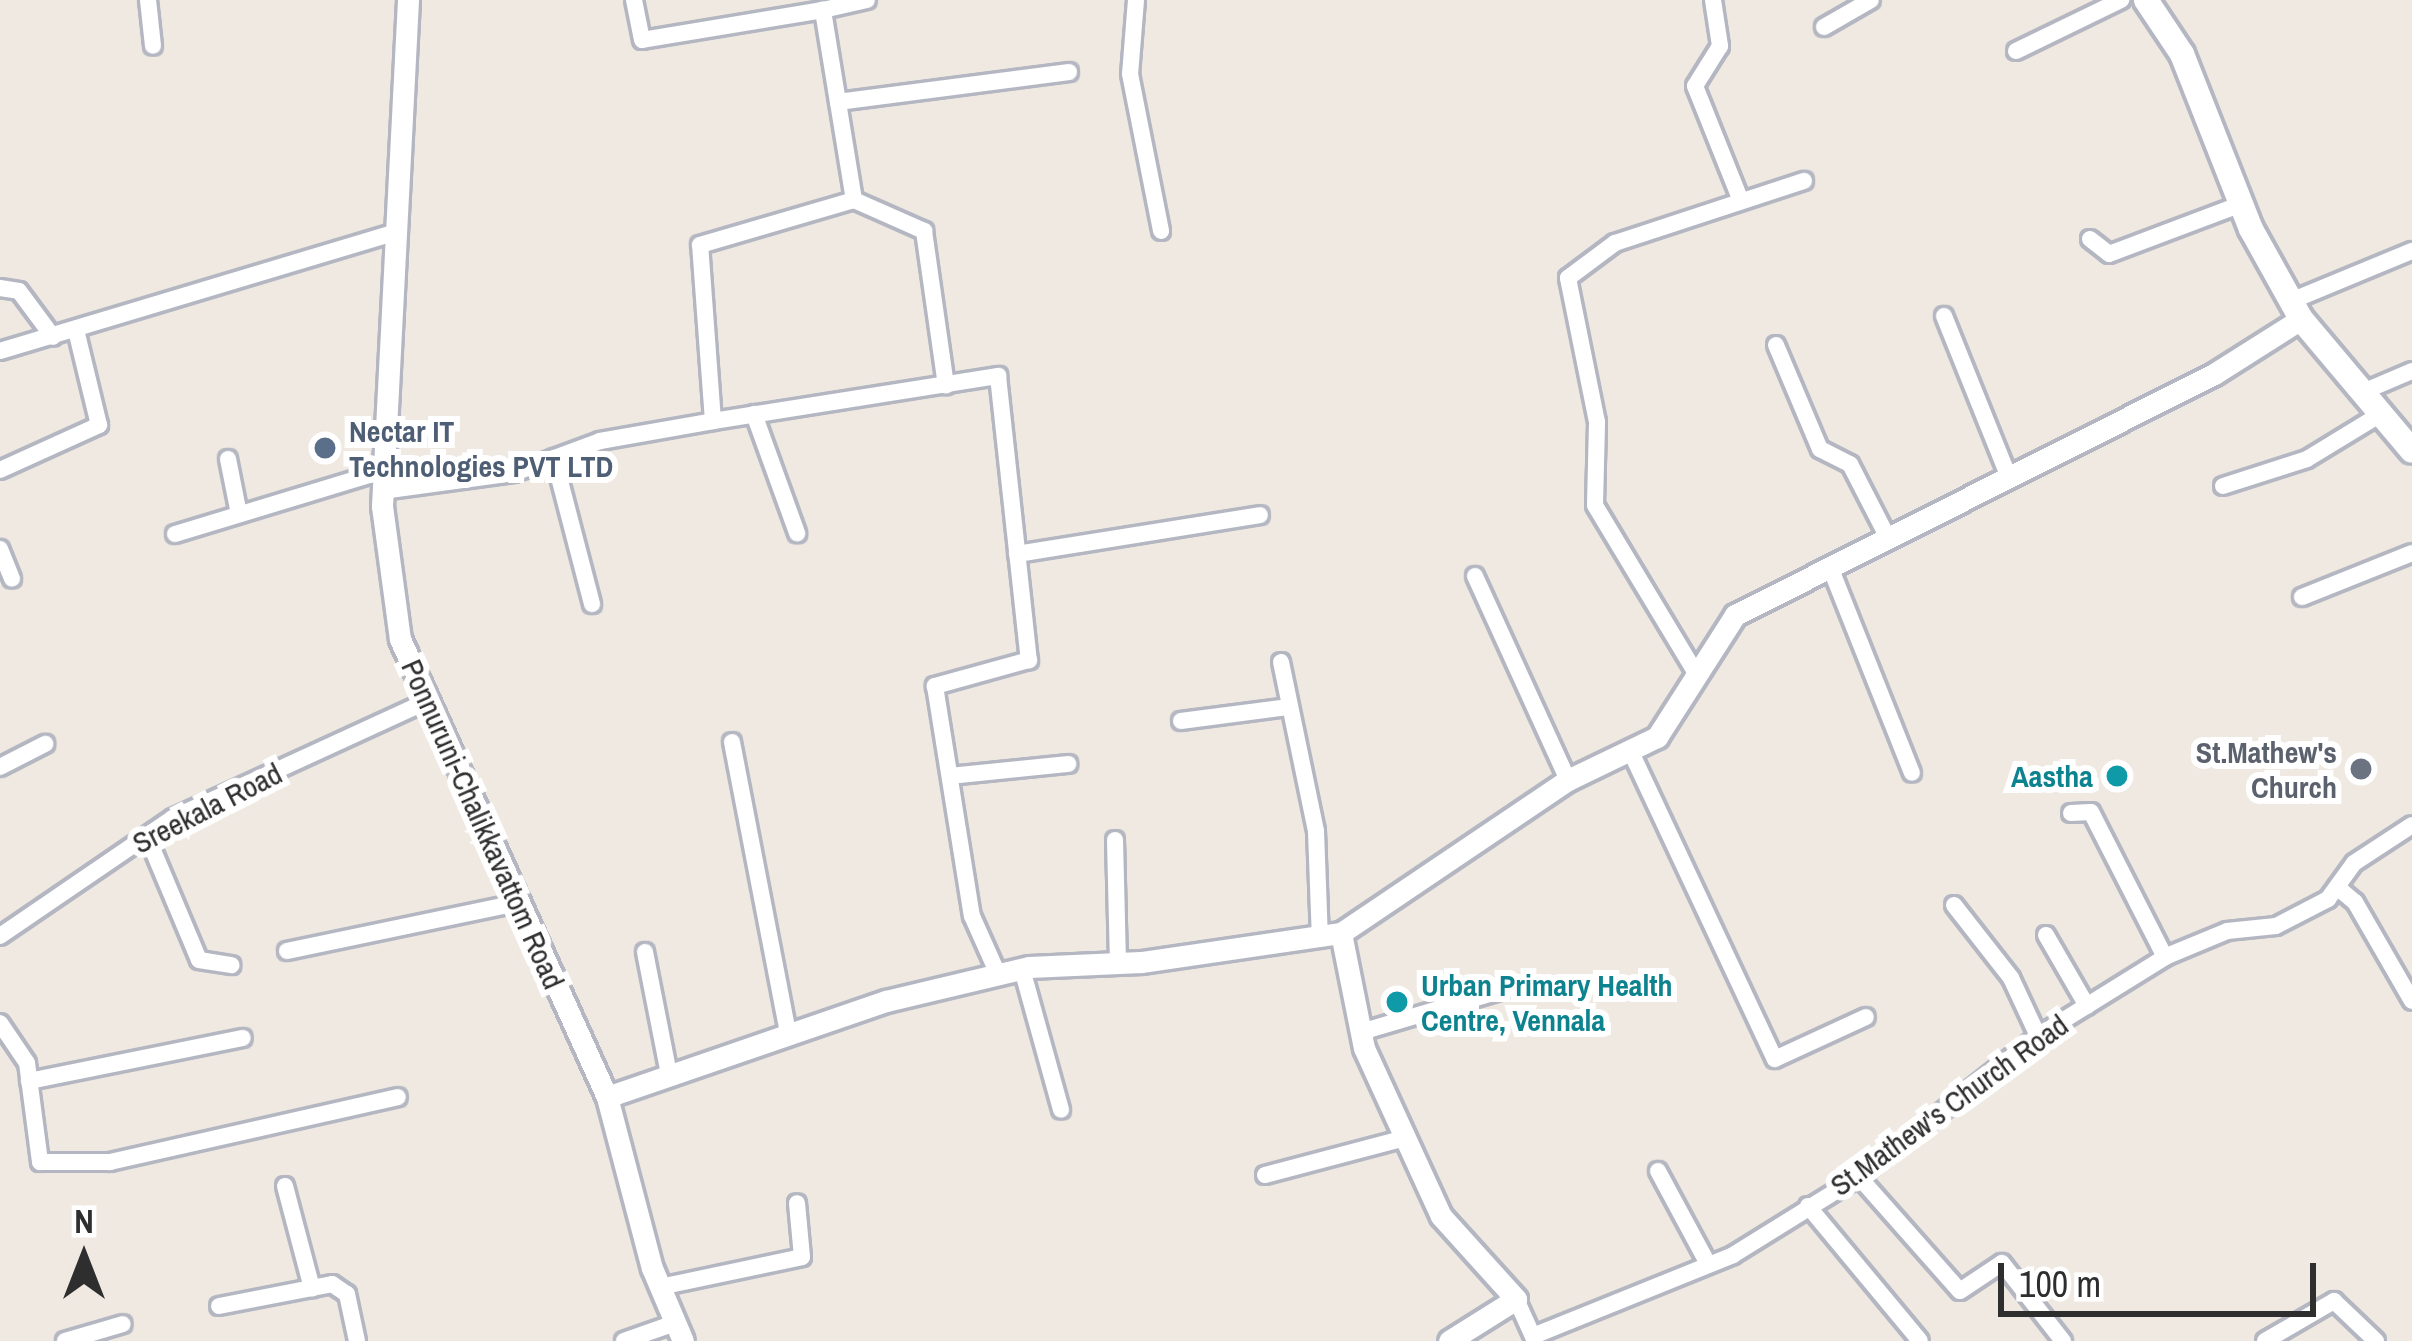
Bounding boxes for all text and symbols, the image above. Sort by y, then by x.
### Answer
place label: Nectar IT Technologies PVT LTD [349,413,613,484]
marker: Nectar IT Technologies PVT LTD [312,435,338,461]
street label: Ponnuruni-Chalikkavattom Road [394,654,572,994]
place label: St.Mathew's Church [2196,734,2337,804]
street label: Sreekala Road [126,755,288,861]
marker: St.Mathew's Church [2348,756,2374,782]
place label: Aastha [2011,758,2093,794]
marker: Aastha [2104,763,2130,789]
place label: Urban Primary Health Centre, Vennala [1421,967,1673,1038]
marker: Urban Primary Health Centre, Vennala [1384,989,1410,1015]
street label: St.Mathew's Church Road [1823,1007,2075,1203]
north arrow [24,1197,144,1317]
text: N [74,1199,94,1243]
scale bar [2004,1239,2322,1313]
text: 100 m [2019,1260,2101,1308]

